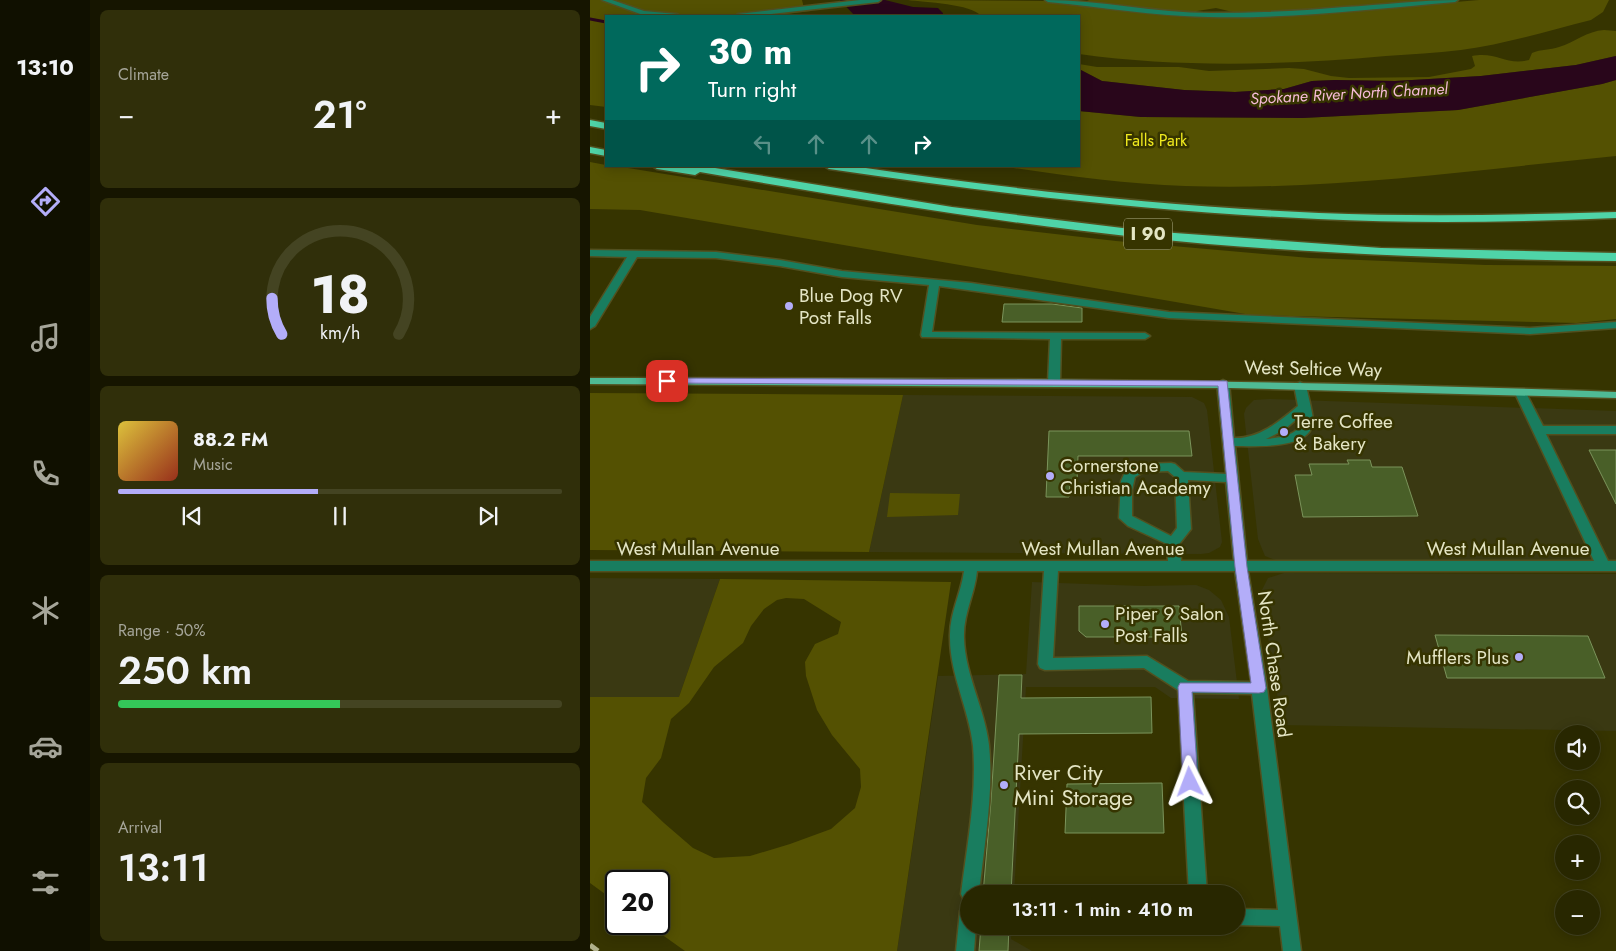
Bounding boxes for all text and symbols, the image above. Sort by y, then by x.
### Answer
text: 30 m [708,27,792,77]
icon: right [625,35,690,100]
text: 13:10 [16,51,74,83]
text: Climate [118,63,169,86]
text: Turn right [708,73,796,105]
water label: Spokane River North Channel [1250,77,1450,110]
text: 21° [313,87,366,142]
text: − [118,94,135,135]
text: + [545,94,562,135]
park label: Falls Park [1125,129,1188,152]
icon: left [749,130,777,158]
icon: ahead [802,130,830,158]
icon: ahead [855,130,883,158]
icon: right [908,130,936,158]
icon: directions [28,184,63,219]
road number: I 90 [1124,218,1172,250]
text: 18 [310,257,370,333]
place label: Blue Dog RV Post Falls [799,282,903,331]
marker: Blue Dog RV Post Falls [783,300,795,312]
icon: music [28,320,63,355]
text: km/h [320,320,360,346]
street label: West Seltice Way [1244,354,1383,383]
pin [646,360,688,402]
icon: arrive [653,367,681,395]
place label: Terre Coffee & Bakery [1294,408,1393,457]
text: 88.2 FM [193,426,268,453]
marker: Terre Coffee & Bakery [1278,426,1290,438]
place label: Cornerstone Christian Academy [1060,452,1212,501]
text: Music [193,453,233,476]
icon: phone [28,456,63,491]
marker: Cornerstone Christian Academy [1044,470,1056,482]
icon: previous [178,502,206,530]
icon: pause [326,502,354,530]
icon: next [474,502,502,530]
street label: West Mullan Avenue [616,535,780,562]
street label: West Mullan Avenue [1021,535,1185,562]
street label: West Mullan Avenue [1426,535,1590,562]
street label: North Chase Road [1251,589,1298,739]
icon: climate [28,593,63,628]
place label: Piper 9 Salon Post Falls [1115,600,1224,649]
marker: Piper 9 Salon Post Falls [1099,618,1111,630]
text: Range · 50% [118,619,205,642]
text: 250 km [118,643,252,698]
place label: Mufflers Plus [1406,644,1509,671]
marker: Mufflers Plus [1513,651,1525,663]
map controls [1555,725,1600,935]
button: sound [1555,725,1600,770]
icon: car [28,729,63,764]
position arrow [1163,755,1215,807]
place label: River City Mini Storage [1014,756,1133,813]
marker: River City Mini Storage [998,779,1010,791]
button: search [1555,780,1600,825]
text: Arrival [118,816,162,839]
button: + [1555,835,1600,880]
text: 13:11 [118,840,209,895]
icon: filters [28,865,63,900]
speed limit sign: 20 [605,870,670,935]
button: − [1555,890,1600,935]
text: 13:11 · 1 min · 410 m [1012,896,1193,923]

